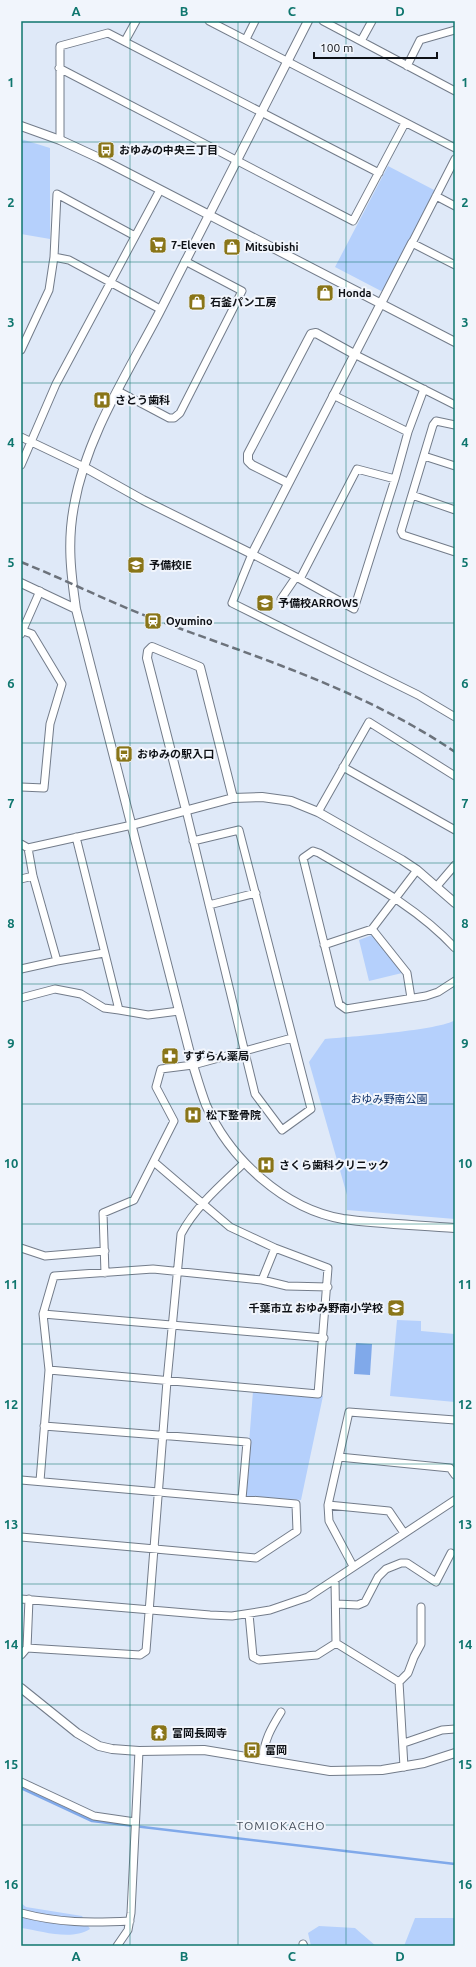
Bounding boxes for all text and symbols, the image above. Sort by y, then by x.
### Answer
text: A [71,4,81,18]
text: B [180,4,189,18]
text: C [288,4,297,18]
text: D [395,4,405,18]
scale bar [314,34,437,60]
text: 100 m [320,41,353,54]
text: 1 [7,75,15,89]
text: 1 [461,75,469,89]
bus stop icon: おゆみの中央三丁目 [96,140,116,160]
place label: おゆみの中央三丁目 [119,144,218,156]
text: 2 [7,195,15,209]
text: 2 [461,195,469,209]
supermarket icon: 7-Eleven [148,235,168,255]
shop icon: Mitsubishi [222,237,242,257]
place label: 7-Eleven [171,239,216,251]
place label: Mitsubishi [245,241,299,253]
shop icon: Honda [315,283,335,303]
place label: Honda [338,287,372,299]
shop icon: 石釜パン工房 [187,292,207,312]
place label: 石釜パン工房 [210,296,277,308]
text: 3 [7,315,15,329]
text: 3 [461,315,469,329]
hospital icon: さとう歯科 [92,390,112,410]
place label: さとう歯科 [115,394,170,406]
text: 4 [7,435,15,449]
text: 4 [461,435,469,449]
text: 5 [7,555,15,569]
school or university icon: 予備校IE [126,555,146,575]
text: 5 [461,555,469,569]
place label: 予備校IE [149,559,192,571]
school or university icon: 予備校ARROWS [255,593,275,613]
place label: 予備校ARROWS [278,597,358,609]
station icon: Oyumino [143,611,163,631]
place label: Oyumino [166,615,213,627]
text: 6 [7,676,15,690]
text: 6 [461,676,469,690]
bus stop icon: おゆみの駅入口 [114,744,134,764]
place label: おゆみの駅入口 [137,748,214,760]
text: 7 [7,796,15,810]
text: 7 [461,796,469,810]
text: 8 [7,916,15,930]
text: 8 [461,916,469,930]
text: 9 [7,1036,15,1050]
text: 9 [461,1036,469,1050]
pharmacy icon: すずらん薬局 [160,1046,180,1066]
place label: すずらん薬局 [183,1050,249,1062]
park label: おゆみ野南公園 [351,1093,428,1105]
hospital icon: 松下整骨院 [183,1105,203,1125]
place label: 松下整骨院 [206,1109,261,1121]
hospital icon: さくら歯科クリニック [256,1155,276,1175]
text: 10 [4,1156,18,1170]
text: 10 [458,1156,472,1170]
place label: さくら歯科クリニック [279,1159,389,1171]
text: 11 [4,1277,18,1291]
text: 11 [458,1277,472,1291]
school or university icon: 千葉市立 おゆみ野南小学校 [386,1298,406,1318]
place label: 千葉市立 おゆみ野南小学校 [248,1302,383,1314]
text: 12 [4,1397,18,1411]
text: 12 [458,1397,472,1411]
text: 13 [4,1517,18,1531]
text: 13 [458,1517,472,1531]
text: 14 [4,1637,18,1651]
text: 14 [458,1637,472,1651]
temple icon: 富岡長岡寺 [149,1723,169,1743]
place label: 富岡長岡寺 [172,1727,227,1739]
bus stop icon: 富岡 [242,1740,262,1760]
place label: 富岡 [265,1744,287,1756]
text: 15 [4,1757,18,1771]
text: 15 [458,1757,472,1771]
district label: TOMIOKACHO [236,1819,326,1832]
text: 16 [4,1877,18,1891]
text: 16 [458,1877,472,1891]
text: A [71,1949,81,1963]
text: B [180,1949,189,1963]
text: C [288,1949,297,1963]
text: D [395,1949,405,1963]

